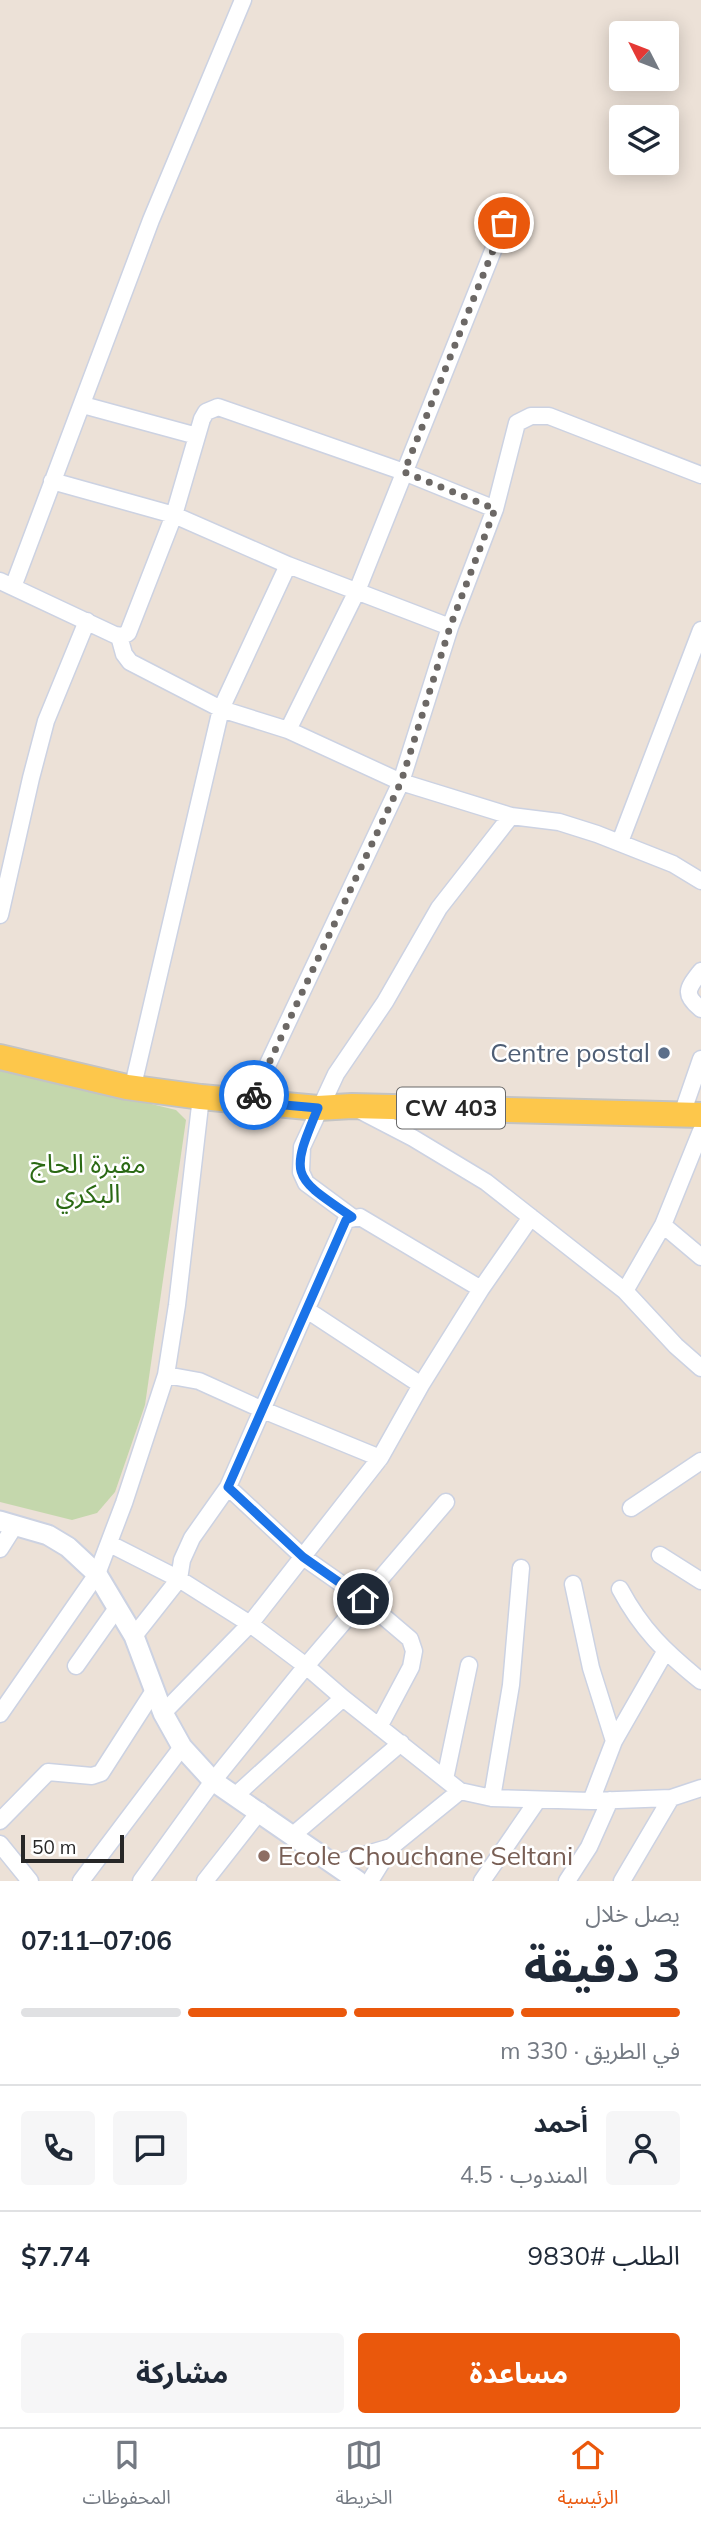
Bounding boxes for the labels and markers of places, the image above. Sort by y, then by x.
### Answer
pin [474,193,534,253]
place label: Centre postal [490,1036,650,1069]
marker: Centre postal [656,1045,672,1061]
pin [333,1569,393,1629]
place label: Ecole Chouchane Seltani [278,1839,573,1872]
marker: Ecole Chouchane Seltani [256,1848,272,1864]

